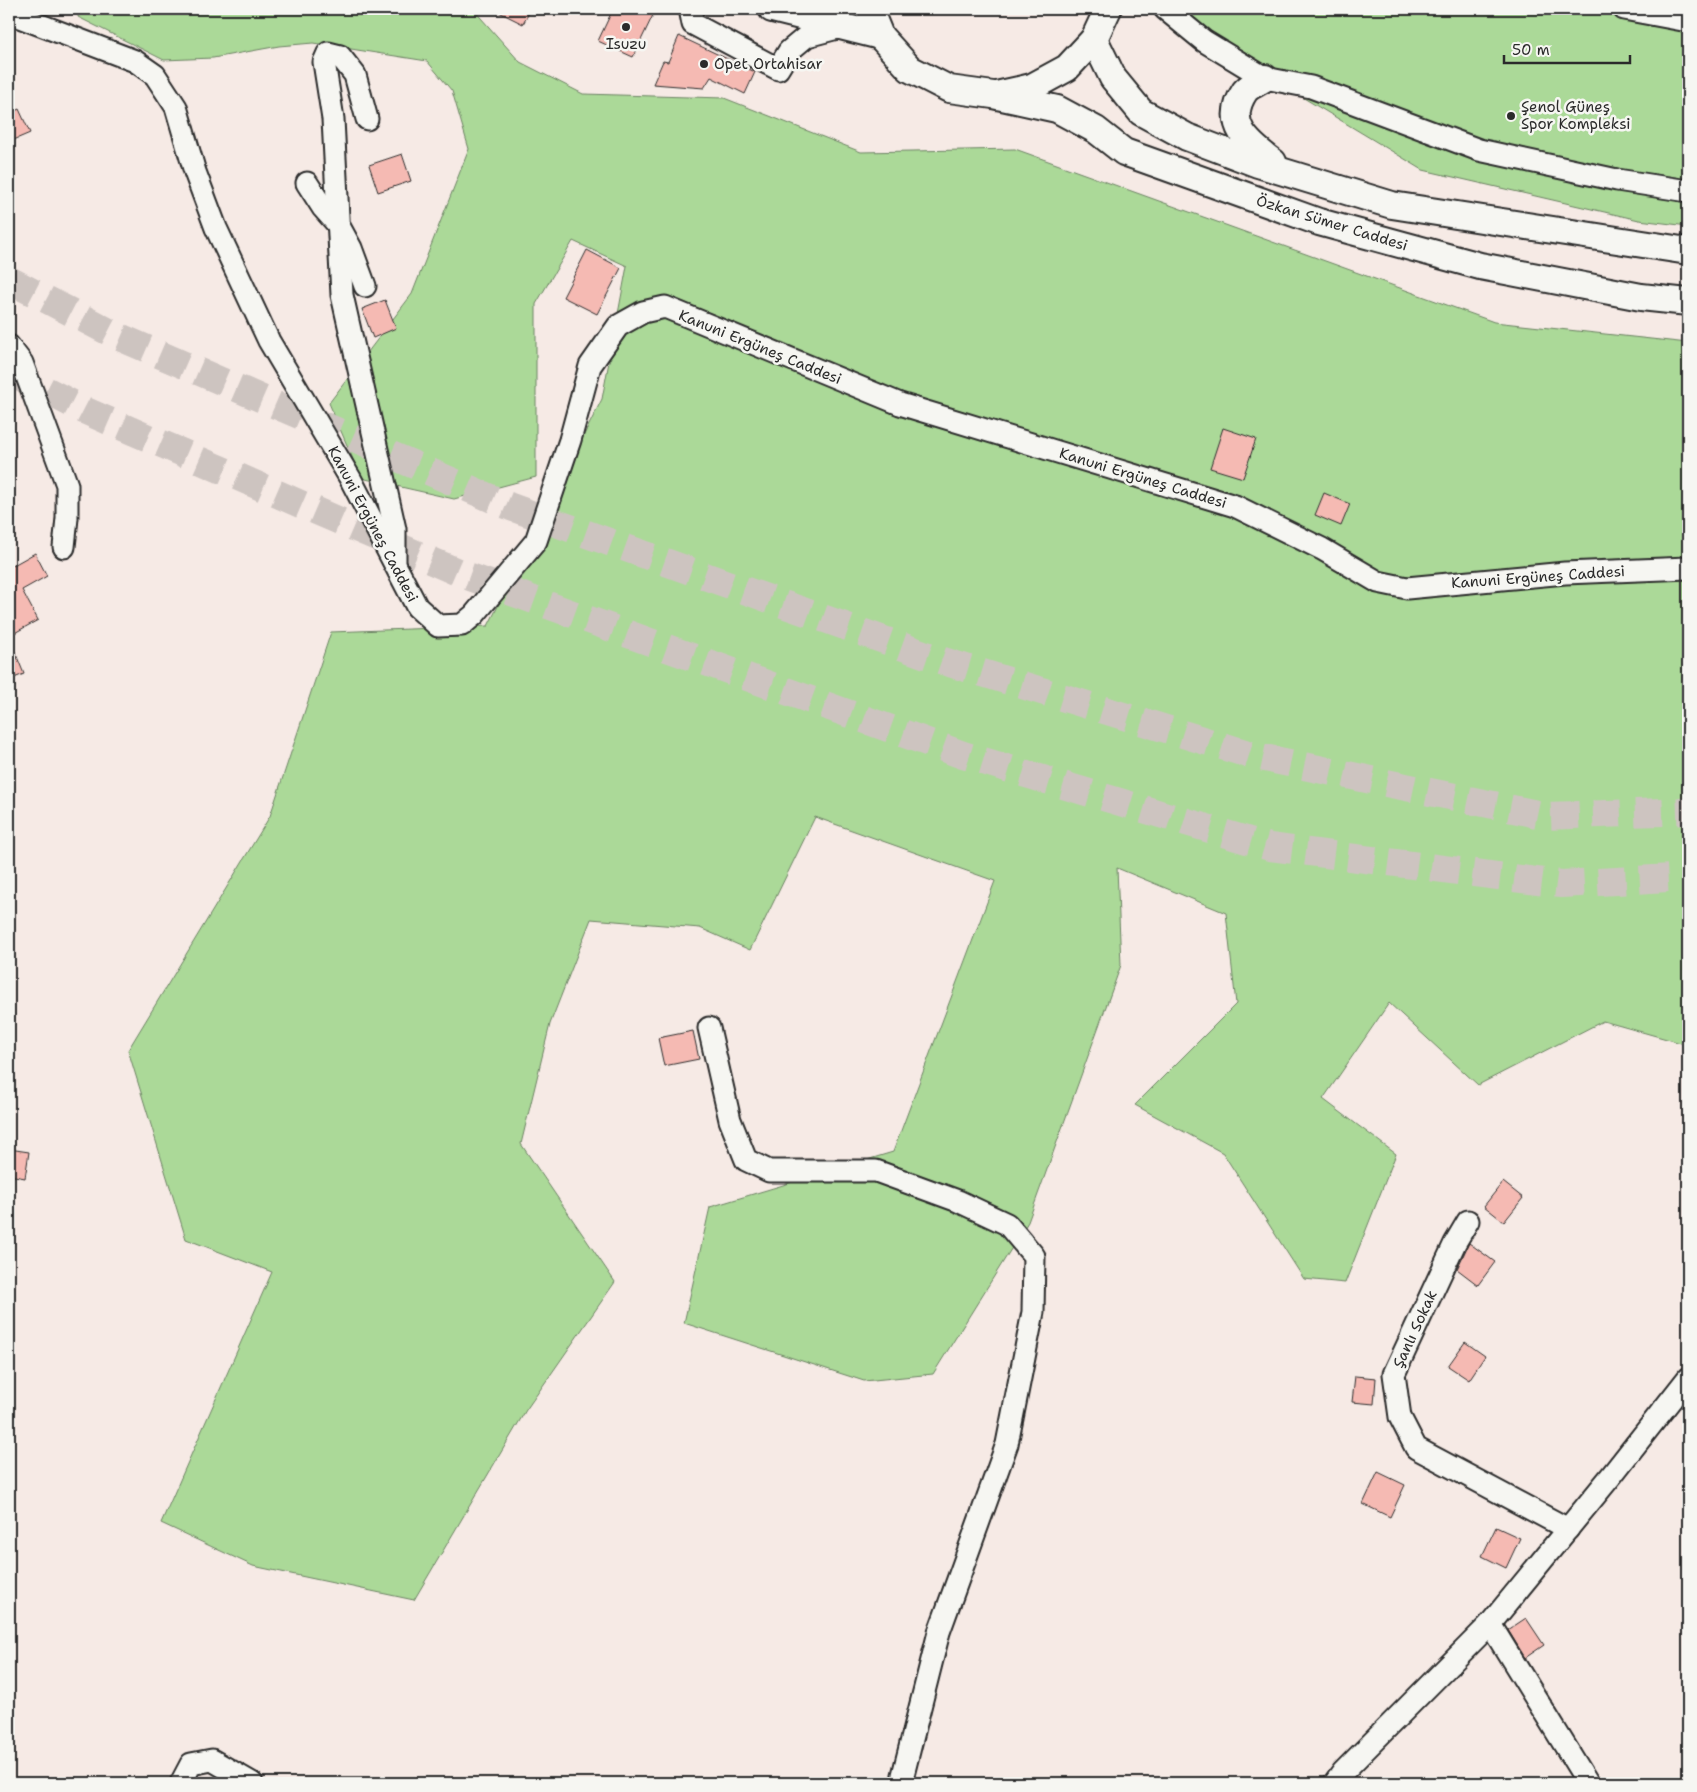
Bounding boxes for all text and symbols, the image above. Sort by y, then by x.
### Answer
marker: Isuzu [620,21,632,33]
scale bar [1504,32,1631,64]
place label: Isuzu [606,34,646,54]
text: 50 m [1512,40,1550,60]
place label: Opet Ortahisar [714,54,823,74]
marker: Opet Ortahisar [698,58,710,70]
place label: Şenol Güneş Spor Kompleksi [1521,97,1630,134]
marker: Şenol Güneş Spor Kompleksi [1505,110,1517,122]
street label: Özkan Sümer Caddesi [1254,190,1410,256]
street label: Kanuni Ergüneş Caddesi [676,305,844,389]
street label: Kanuni Ergüneş Caddesi [323,442,423,606]
street label: Kanuni Ergüneş Caddesi [1057,443,1229,513]
street label: Kanuni Ergüneş Caddesi [1450,561,1626,593]
street label: Şanlı Sokak [1388,1287,1442,1371]

